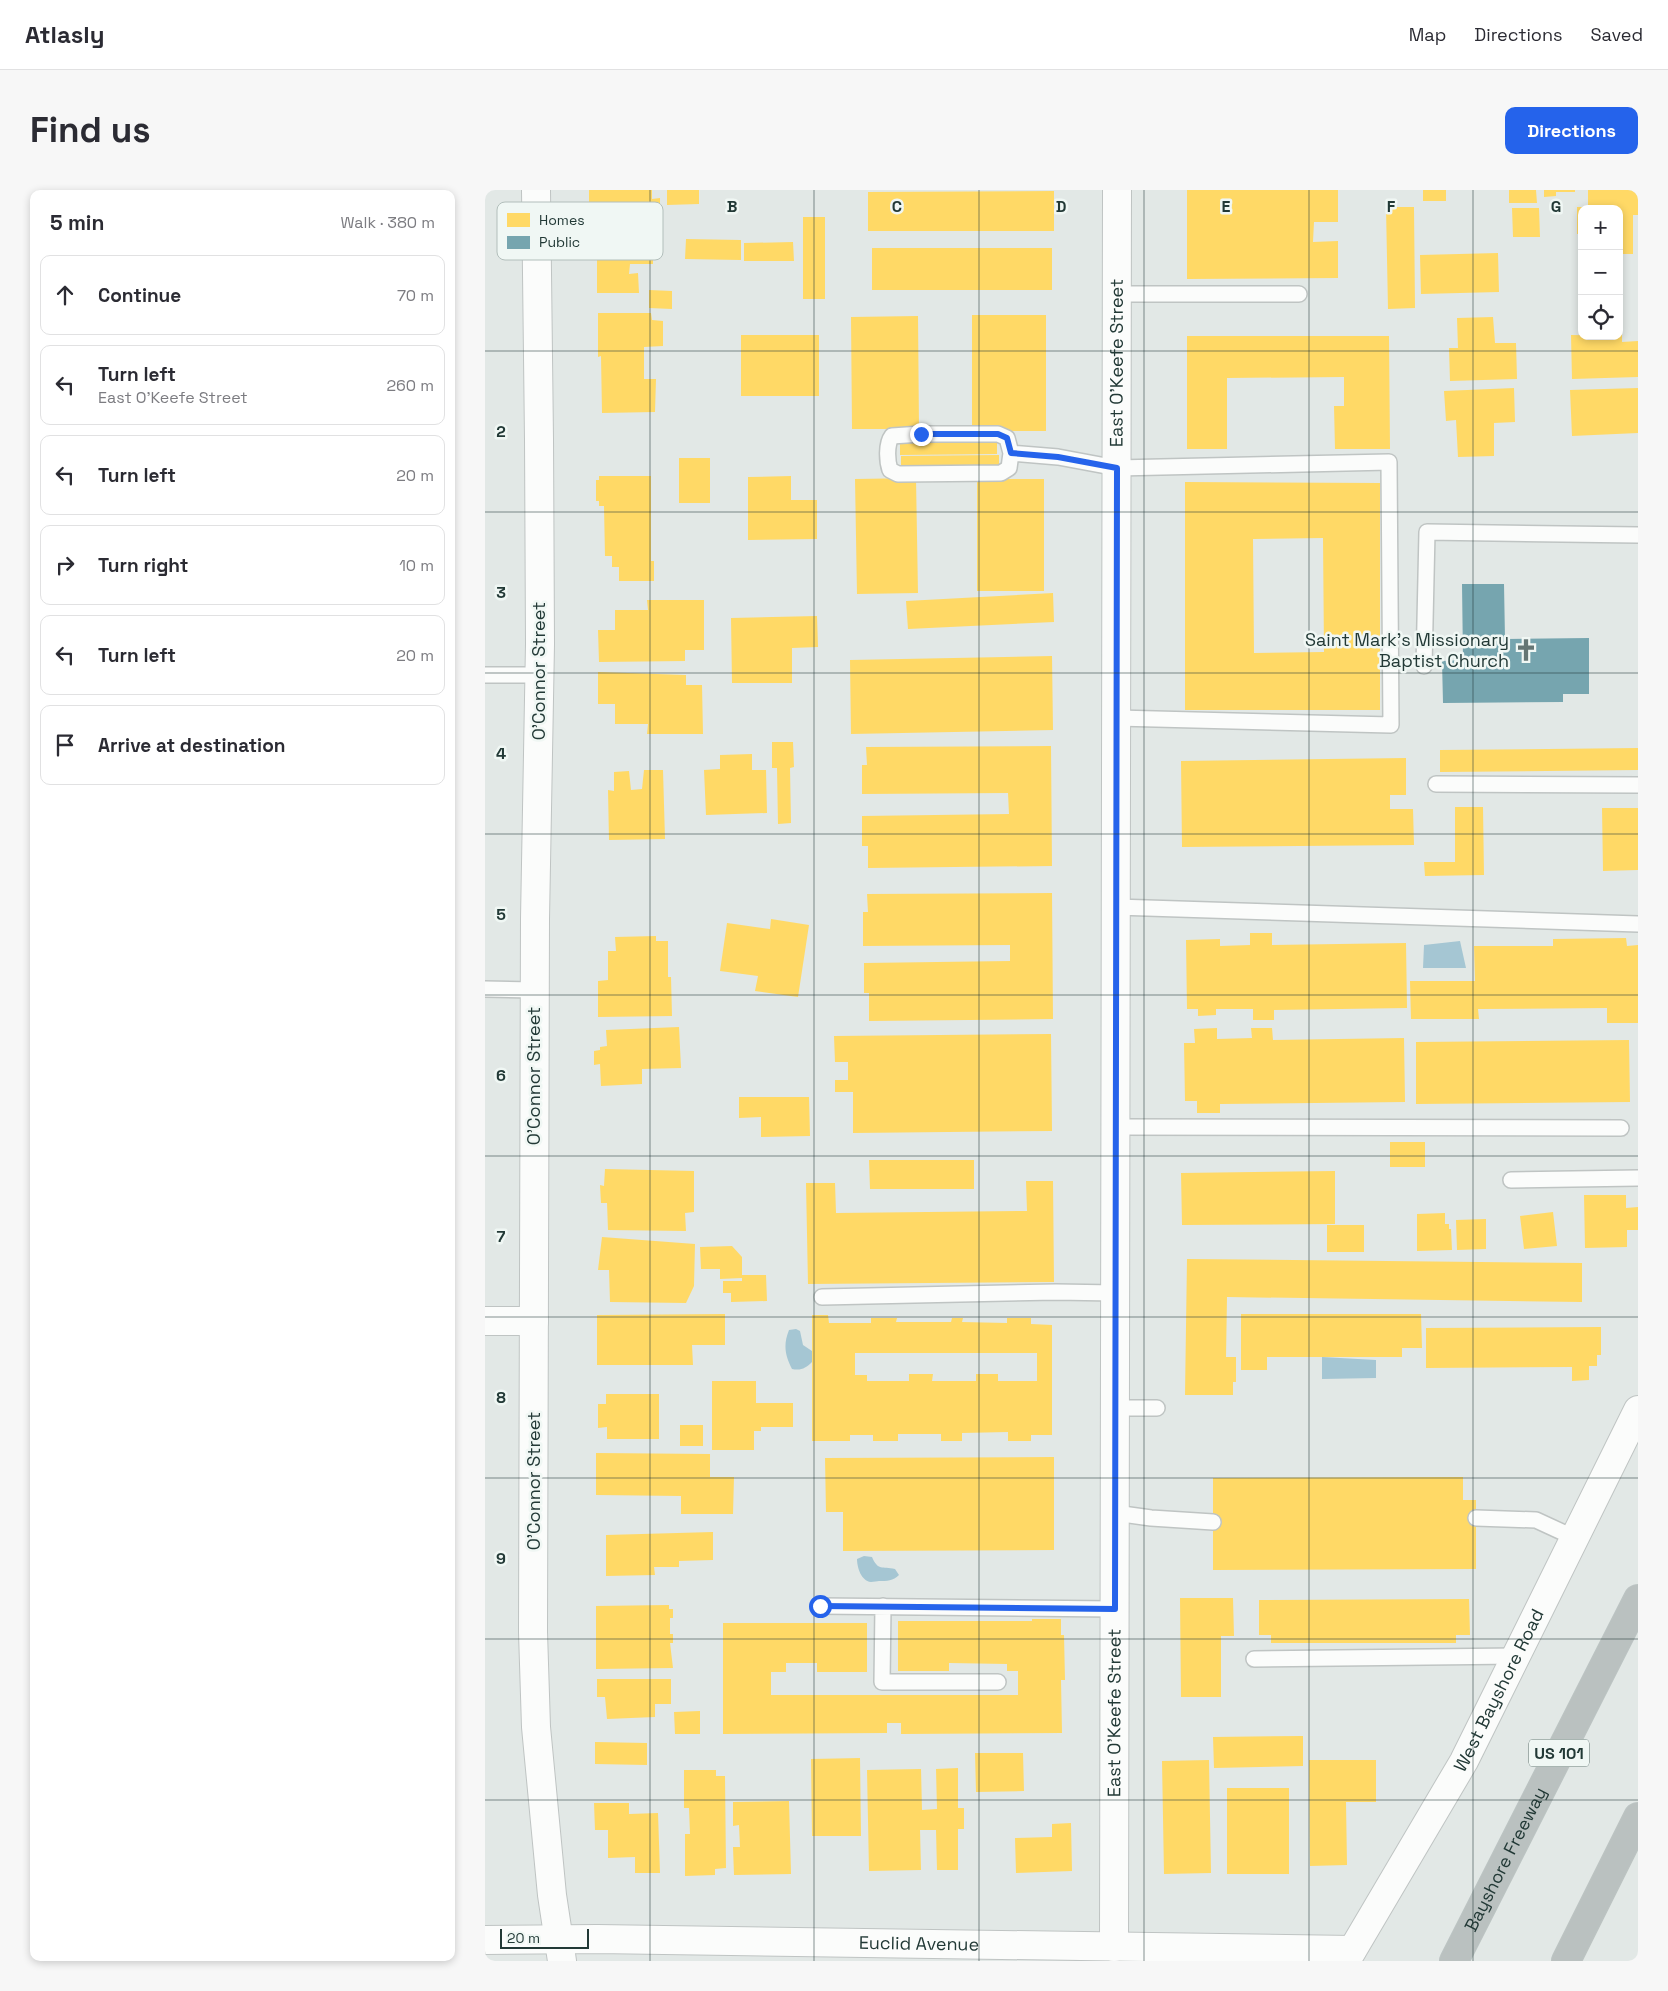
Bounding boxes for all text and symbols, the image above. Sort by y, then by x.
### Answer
text: Atlasly [25,19,104,50]
text: Map [1409,23,1446,46]
text: Directions [1474,23,1563,46]
text: Saved [1591,23,1643,46]
button: Directions [1505,107,1638,154]
text: Find us [30,108,151,152]
text: B [727,196,737,217]
text: C [892,196,902,217]
text: D [1056,196,1066,217]
text: E [1222,196,1231,217]
text: F [1387,196,1396,217]
text: G [1551,196,1561,217]
legend [497,202,663,260]
map controls [1578,205,1623,340]
button: + [1578,205,1623,250]
text: 5 min [50,209,104,236]
text: Homes [539,211,585,229]
text: Walk · 380 m [340,212,435,233]
text: Public [539,233,580,251]
button: − [1578,250,1623,295]
street label: East O'Keefe Street [1105,279,1128,447]
icon: ahead [51,281,79,309]
text: Continue [98,283,181,308]
text: 70 m [397,285,434,306]
button: locate [1578,295,1623,340]
text: Turn left [98,362,176,387]
icon: left [51,371,79,399]
text: 260 m [386,375,434,396]
text: East O'Keefe Street [98,387,248,408]
text: 2 [496,421,506,442]
route end [910,423,933,446]
icon: left [51,461,79,489]
text: Turn left [98,463,176,488]
text: 20 m [396,465,434,486]
icon: right [51,551,79,579]
text: Turn right [98,553,188,578]
text: 10 m [399,555,434,576]
text: 3 [496,582,506,603]
street label: O'Connor Street [527,602,550,740]
place label: Saint Mark's Missionary Baptist Church [1305,628,1509,672]
church icon: Saint Mark's Missionary Baptist Church [1513,637,1539,663]
icon: left [51,641,79,669]
text: Turn left [98,643,176,668]
text: 20 m [396,645,434,666]
icon: arrive [51,731,79,759]
text: Arrive at destination [98,733,286,758]
text: 4 [496,743,506,764]
text: 5 [496,904,506,925]
street label: O'Connor Street [522,1007,545,1145]
text: 6 [496,1065,506,1086]
text: 7 [497,1226,506,1247]
text: 8 [496,1387,506,1408]
street label: O'Connor Street [522,1412,545,1550]
text: 9 [496,1548,506,1569]
route start [809,1595,832,1618]
street label: West Bayshore Road [1448,1605,1549,1776]
street label: East O'Keefe Street [1102,1629,1126,1797]
road number: US 101 [1529,1740,1589,1766]
street label: Bayshore Freeway [1459,1783,1552,1935]
scale bar [500,1926,589,1949]
text: 20 m [507,1929,540,1947]
street label: Euclid Avenue [859,1931,979,1956]

